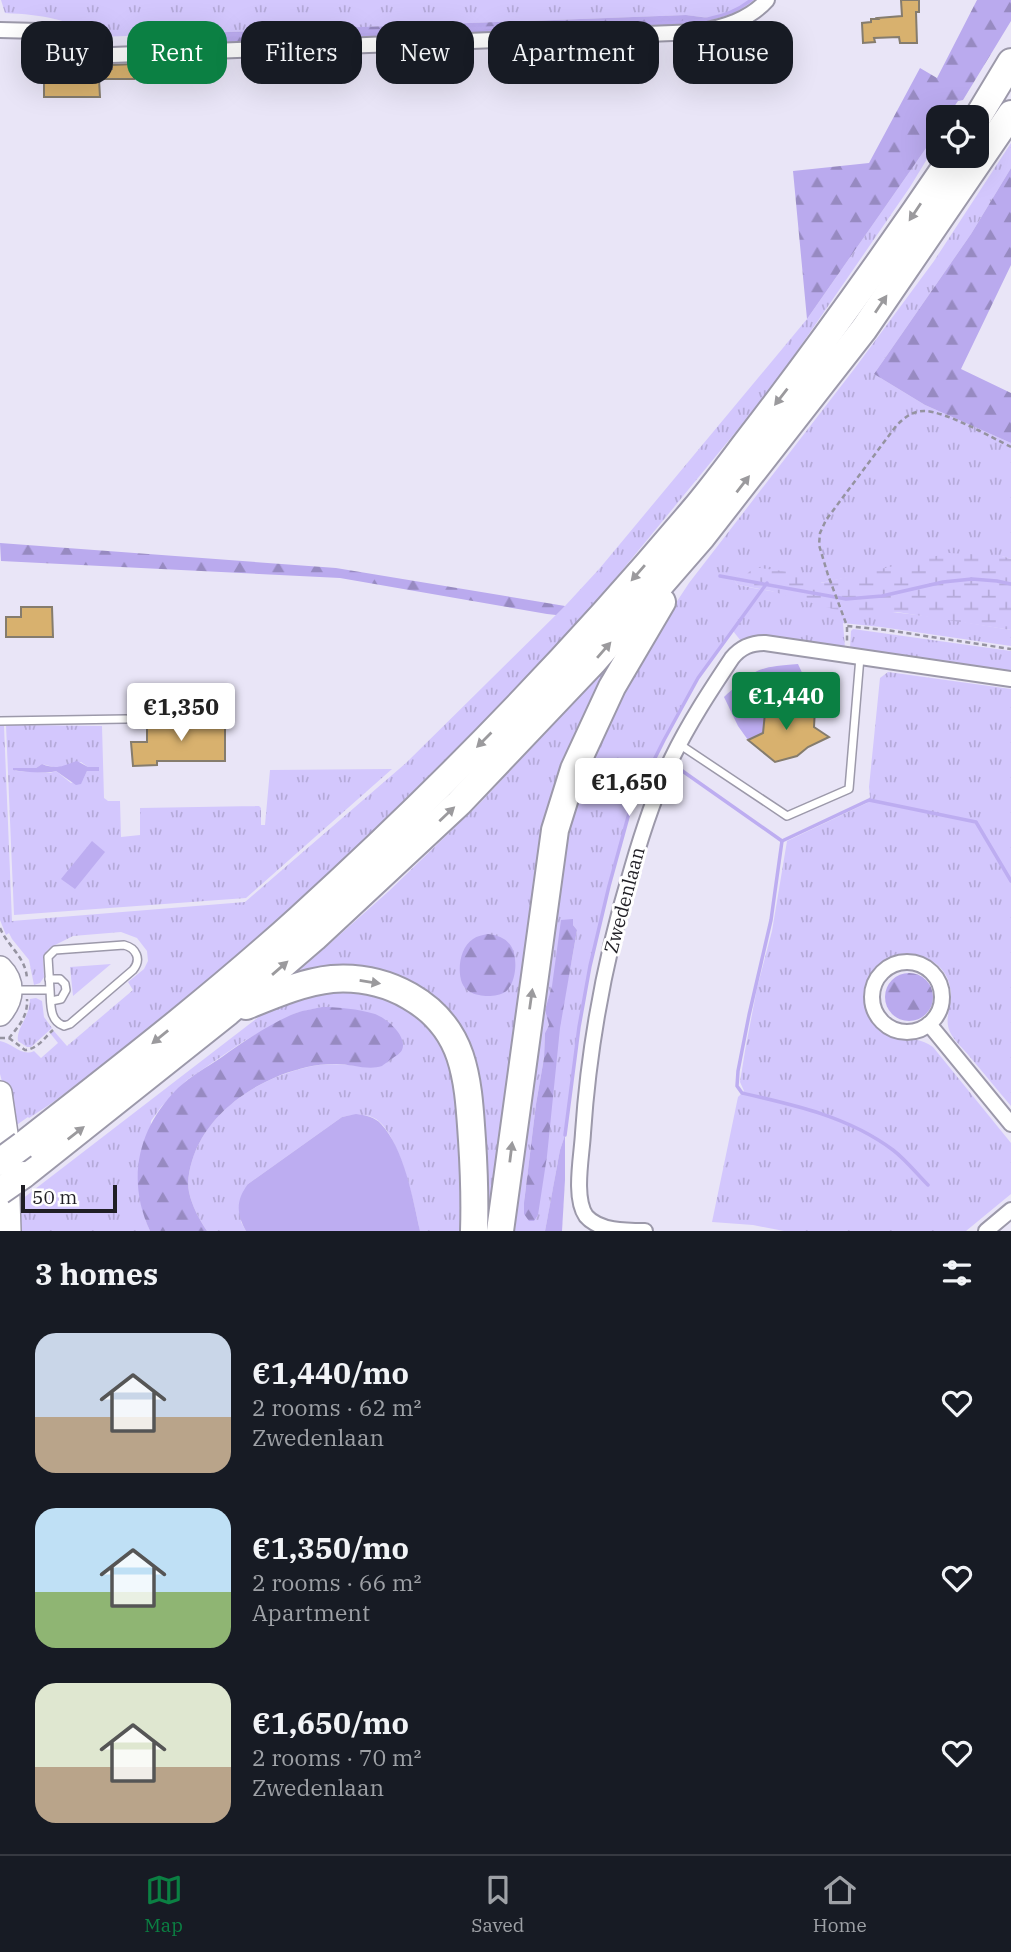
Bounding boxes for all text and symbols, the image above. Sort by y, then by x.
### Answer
chip: Buy [21,21,113,84]
chip: Rent [127,21,227,84]
chip: Filters [241,21,362,84]
chip: New [376,21,474,84]
chip: Apartment [488,21,659,84]
chip: House [673,21,793,84]
map controls [926,105,989,168]
button: locate [926,105,989,168]
one-way arrow [909,203,922,222]
one-way arrow [874,295,888,313]
one-way arrow [774,387,789,405]
one-way arrow [735,475,749,493]
one-way arrow [630,564,646,582]
one-way arrow [596,641,612,659]
pin: €1,440 [729,672,843,732]
text: €1,440 [748,680,824,710]
pin: €1,350 [124,684,238,743]
text: €1,350 [143,691,219,721]
one-way arrow [476,731,492,748]
pin: €1,650 [572,758,686,818]
text: €1,650 [591,766,667,796]
one-way arrow [438,806,456,822]
street label: Zwedenlaan [598,844,650,956]
one-way arrow [271,961,288,976]
one-way arrow [359,976,381,987]
one-way arrow [526,987,537,1009]
one-way arrow [151,1029,168,1044]
one-way arrow [67,1125,85,1140]
one-way arrow [505,1141,516,1163]
scale bar [21,1182,117,1214]
text: 50 m [32,1185,77,1209]
text: 3 homes [35,1254,158,1293]
icon: filters [938,1254,976,1292]
text: €1,440/mo [252,1353,409,1392]
icon: home [91,1361,175,1445]
icon: heart [938,1384,976,1422]
text: 2 rooms · 62 m² [252,1392,422,1422]
text: Zwedenlaan [252,1422,384,1452]
text: €1,350/mo [252,1528,409,1567]
icon: home [91,1536,175,1620]
icon: heart [938,1559,976,1597]
text: 2 rooms · 66 m² [252,1567,422,1597]
text: Apartment [252,1597,370,1627]
text: €1,650/mo [252,1703,409,1742]
icon: home [91,1711,175,1795]
icon: heart [938,1734,976,1772]
text: 2 rooms · 70 m² [252,1742,422,1772]
text: Zwedenlaan [252,1772,384,1802]
tab: Map [144,1871,183,1937]
tab: Saved [471,1871,524,1937]
tab: Home [813,1871,867,1937]

